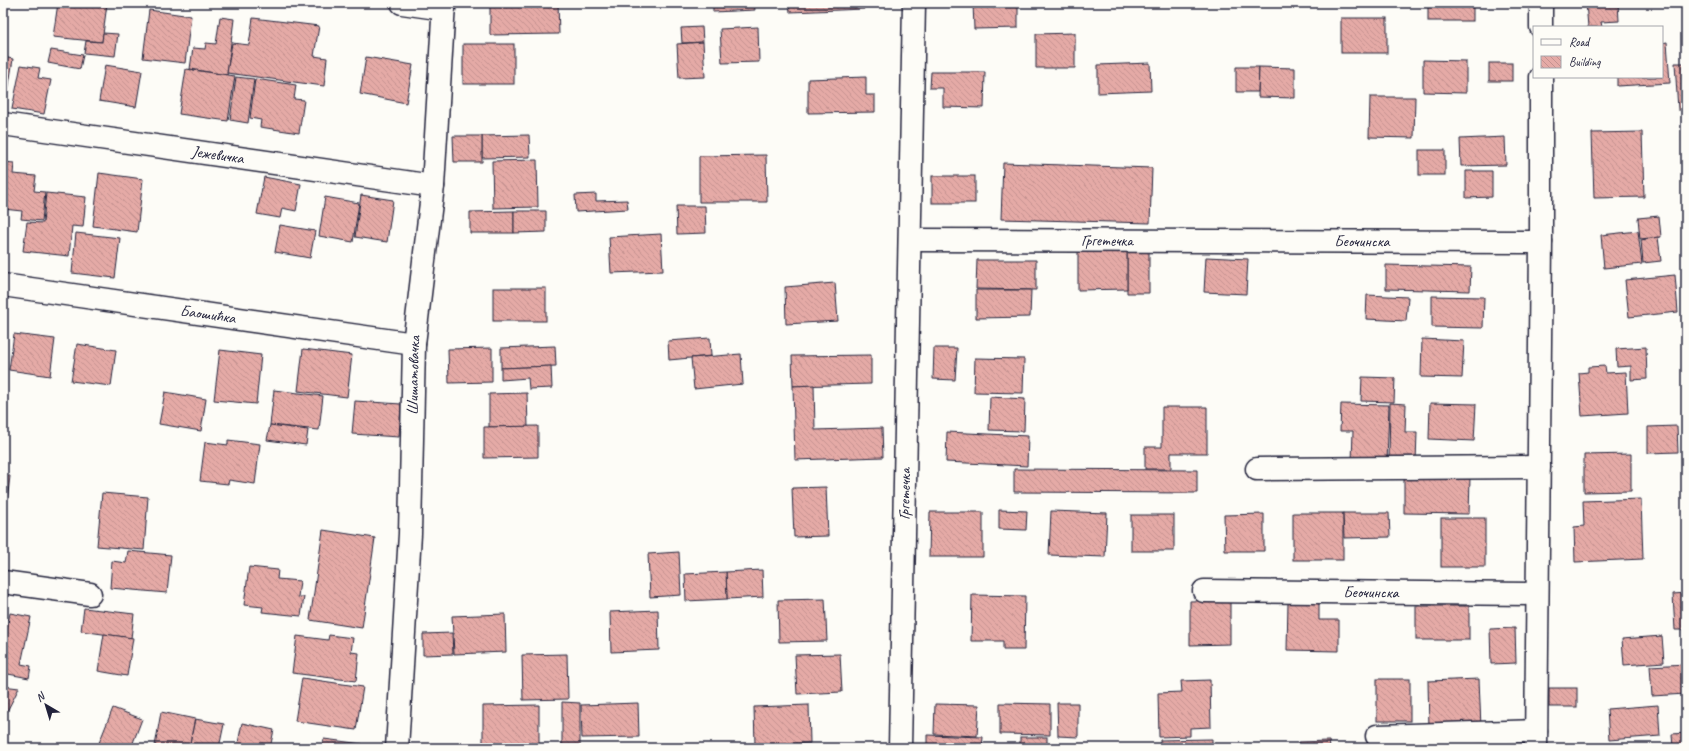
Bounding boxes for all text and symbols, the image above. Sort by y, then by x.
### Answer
legend [1533,26,1663,78]
text: Road [1569,34,1591,50]
text: Building [1569,54,1601,70]
street label: Јежевичка [190,141,246,169]
street label: Гргетечка [1081,231,1134,251]
street label: Беочинска [1334,231,1391,252]
street label: Баошићка [179,301,238,328]
street label: Шишатовачка [403,333,425,415]
street label: Гргетечка [894,467,915,520]
street label: Беочинска [1343,582,1400,603]
north arrow [26,685,66,725]
text: N [33,688,49,705]

